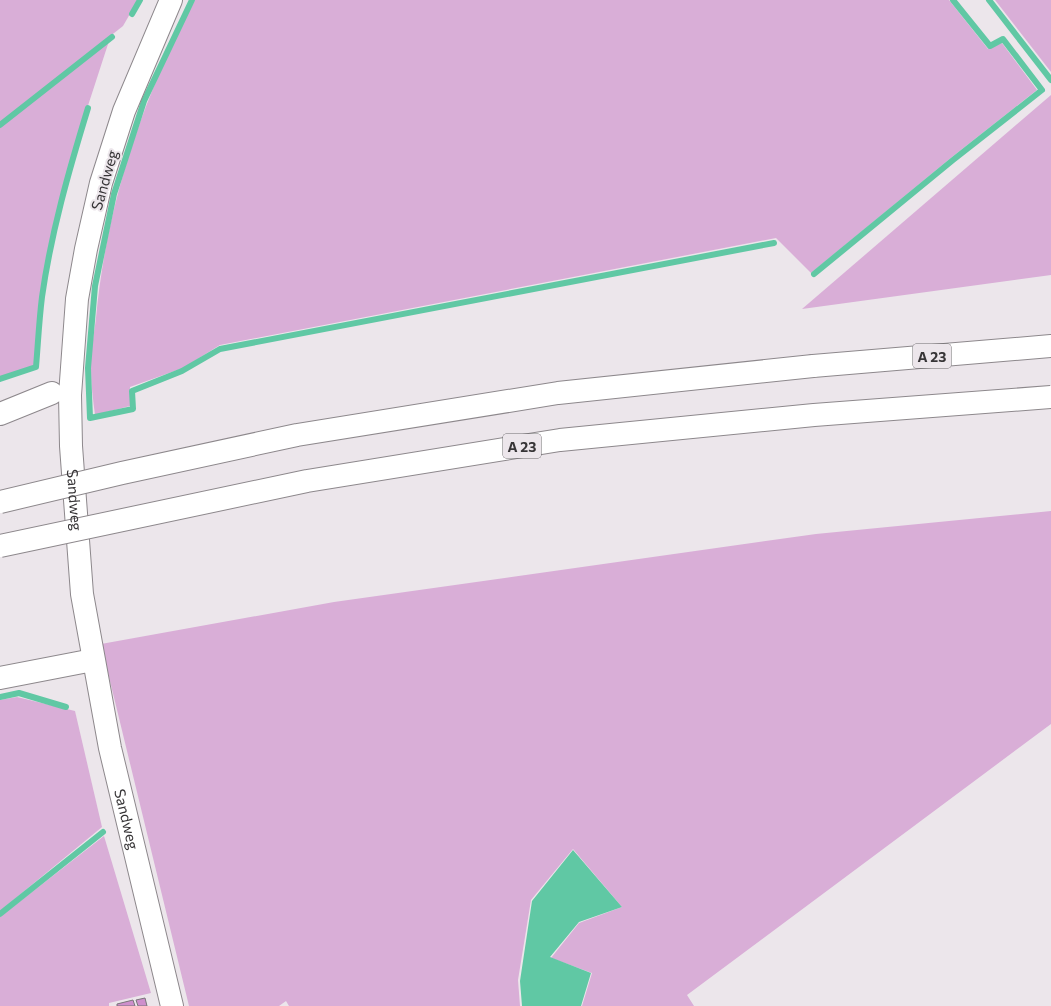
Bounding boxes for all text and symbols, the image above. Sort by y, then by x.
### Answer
street label: Sandweg [87,148,121,212]
road number: A 23 [913,344,951,368]
road number: A 23 [503,434,541,458]
street label: Sandweg [64,469,86,531]
street label: Sandweg [111,787,143,851]

